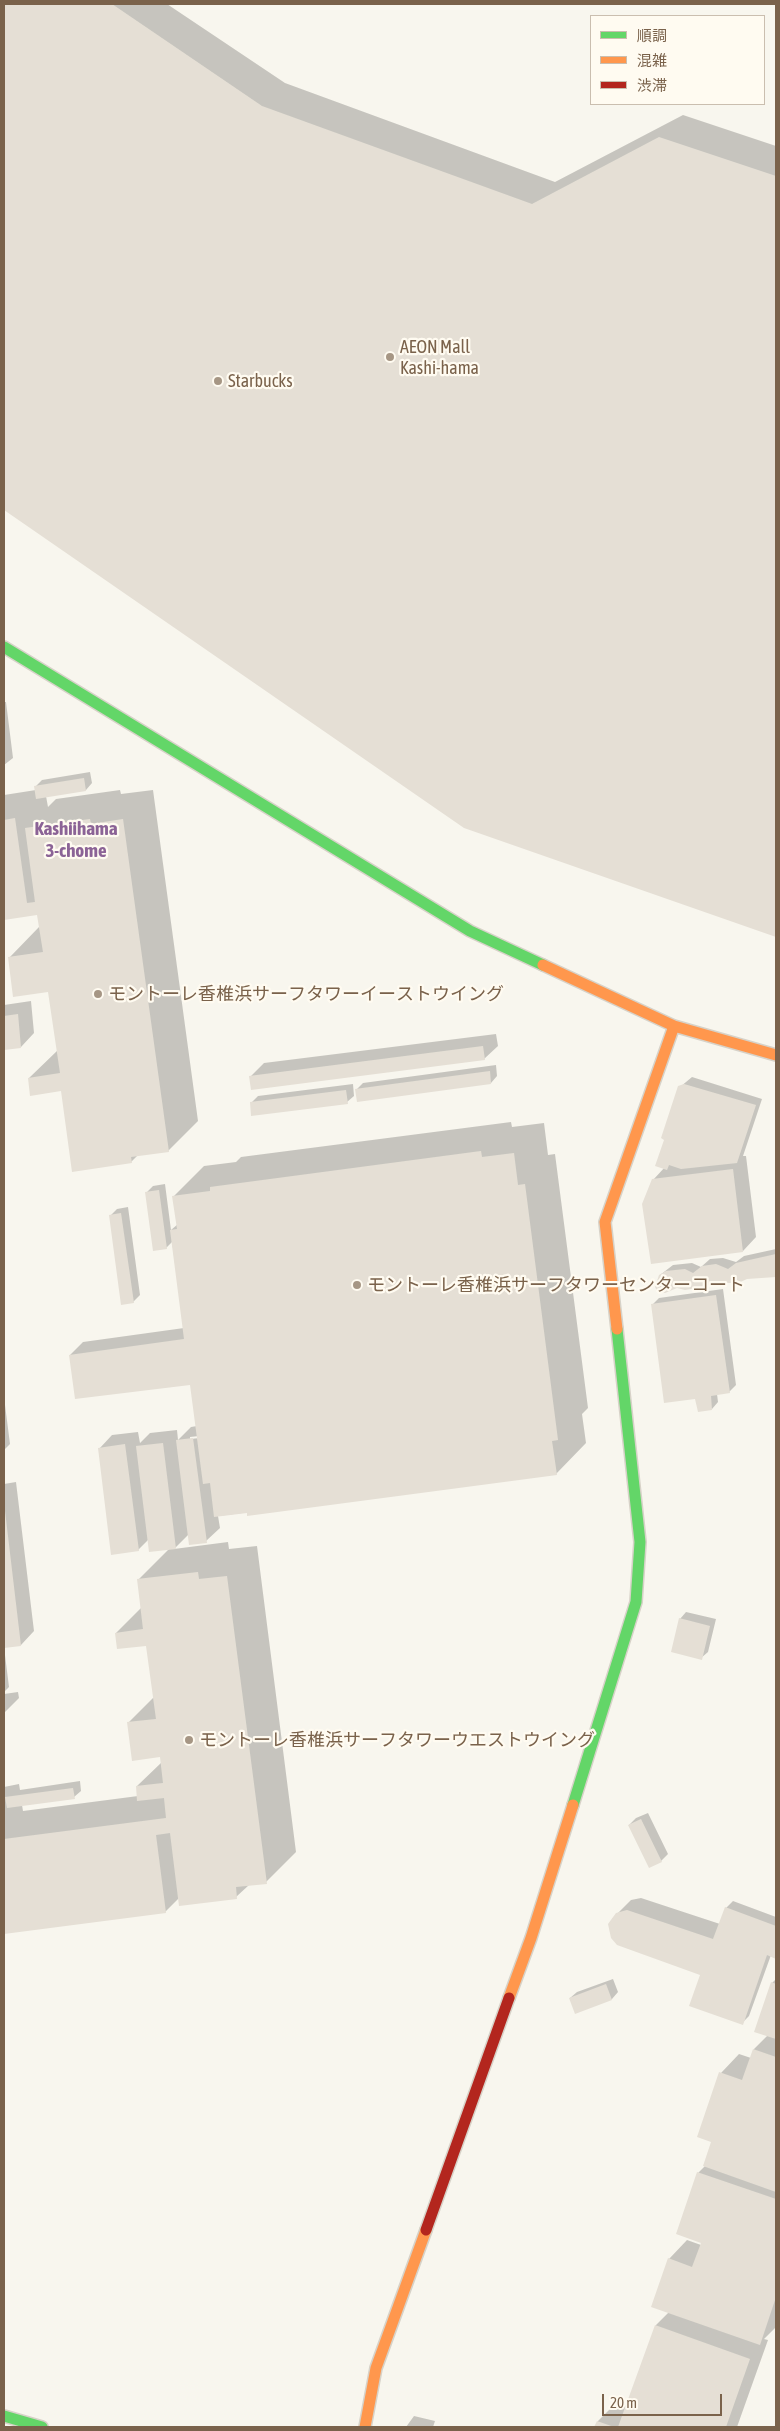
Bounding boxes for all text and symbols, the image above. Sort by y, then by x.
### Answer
legend [590,15,765,105]
text: 順調 [637,27,667,44]
text: 混雑 [637,52,667,69]
text: 渋滞 [637,77,667,94]
place label: AEON Mall Kashi-hama [400,336,479,378]
marker: AEON Mall Kashi-hama [384,351,396,363]
place label: Starbucks [228,370,293,392]
marker: Starbucks [212,375,224,387]
district label: Kashiihama 3-chome [35,818,117,862]
place label: モントーレ香椎浜サーフタワーイーストウイング [108,983,504,1005]
marker: モントーレ香椎浜サーフタワーイーストウイング [92,988,104,1000]
place label: モントーレ香椎浜サーフタワーセンターコート [367,1274,745,1296]
marker: モントーレ香椎浜サーフタワーセンターコート [351,1279,363,1291]
place label: モントーレ香椎浜サーフタワーウエストウイング [199,1729,595,1751]
marker: モントーレ香椎浜サーフタワーウエストウイング [183,1734,195,1746]
scale bar [605,2384,725,2416]
text: 20 m [610,2394,637,2411]

